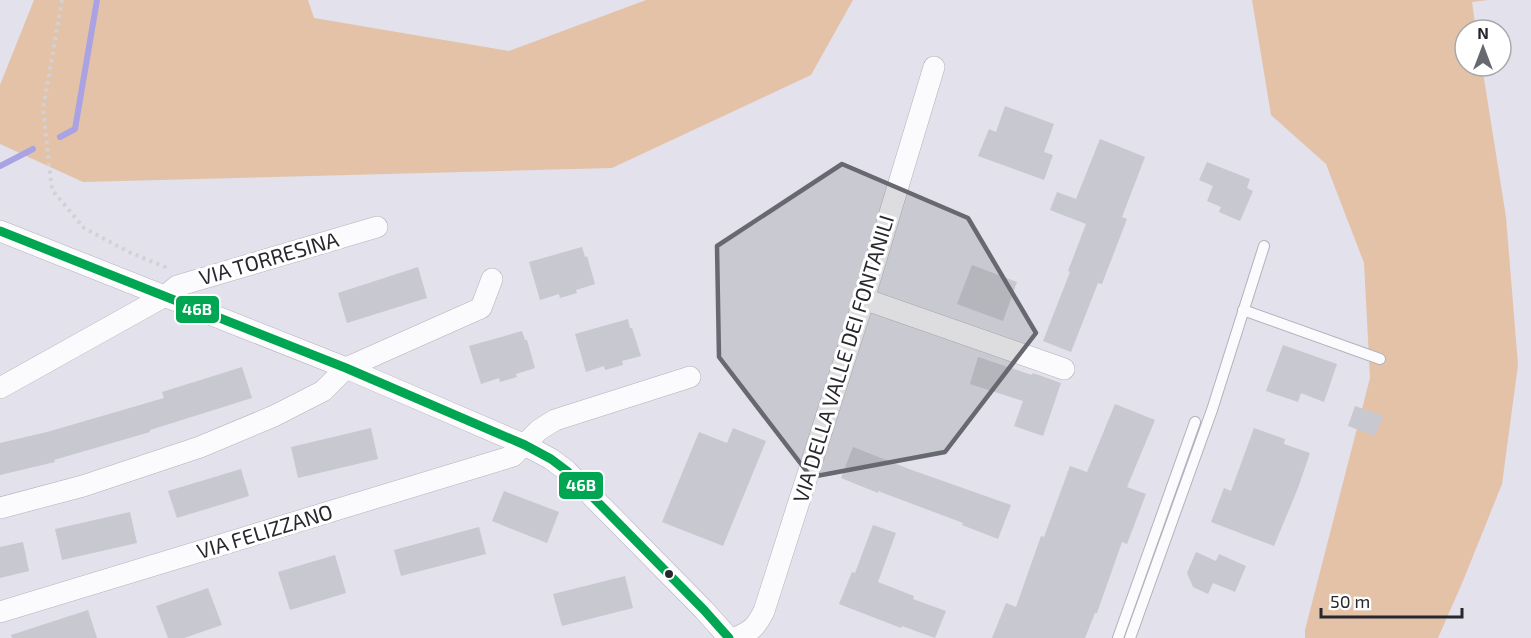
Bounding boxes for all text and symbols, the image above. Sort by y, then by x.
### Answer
north arrow [1453,18,1513,78]
text: N [1477,23,1489,42]
street label: VIA DELLA VALLE DEI FONTANILI [787,212,898,505]
street label: VIA TORRESINA [196,226,341,289]
line badge: 46B [175,295,220,324]
text: 46B [182,299,212,318]
line badge: 46B [558,471,604,500]
text: 46B [566,475,596,494]
street label: VIA FELIZZANO [194,498,335,563]
unlabelled marker [663,568,675,580]
scale bar [1321,581,1462,619]
text: 50 m [1330,590,1370,612]

